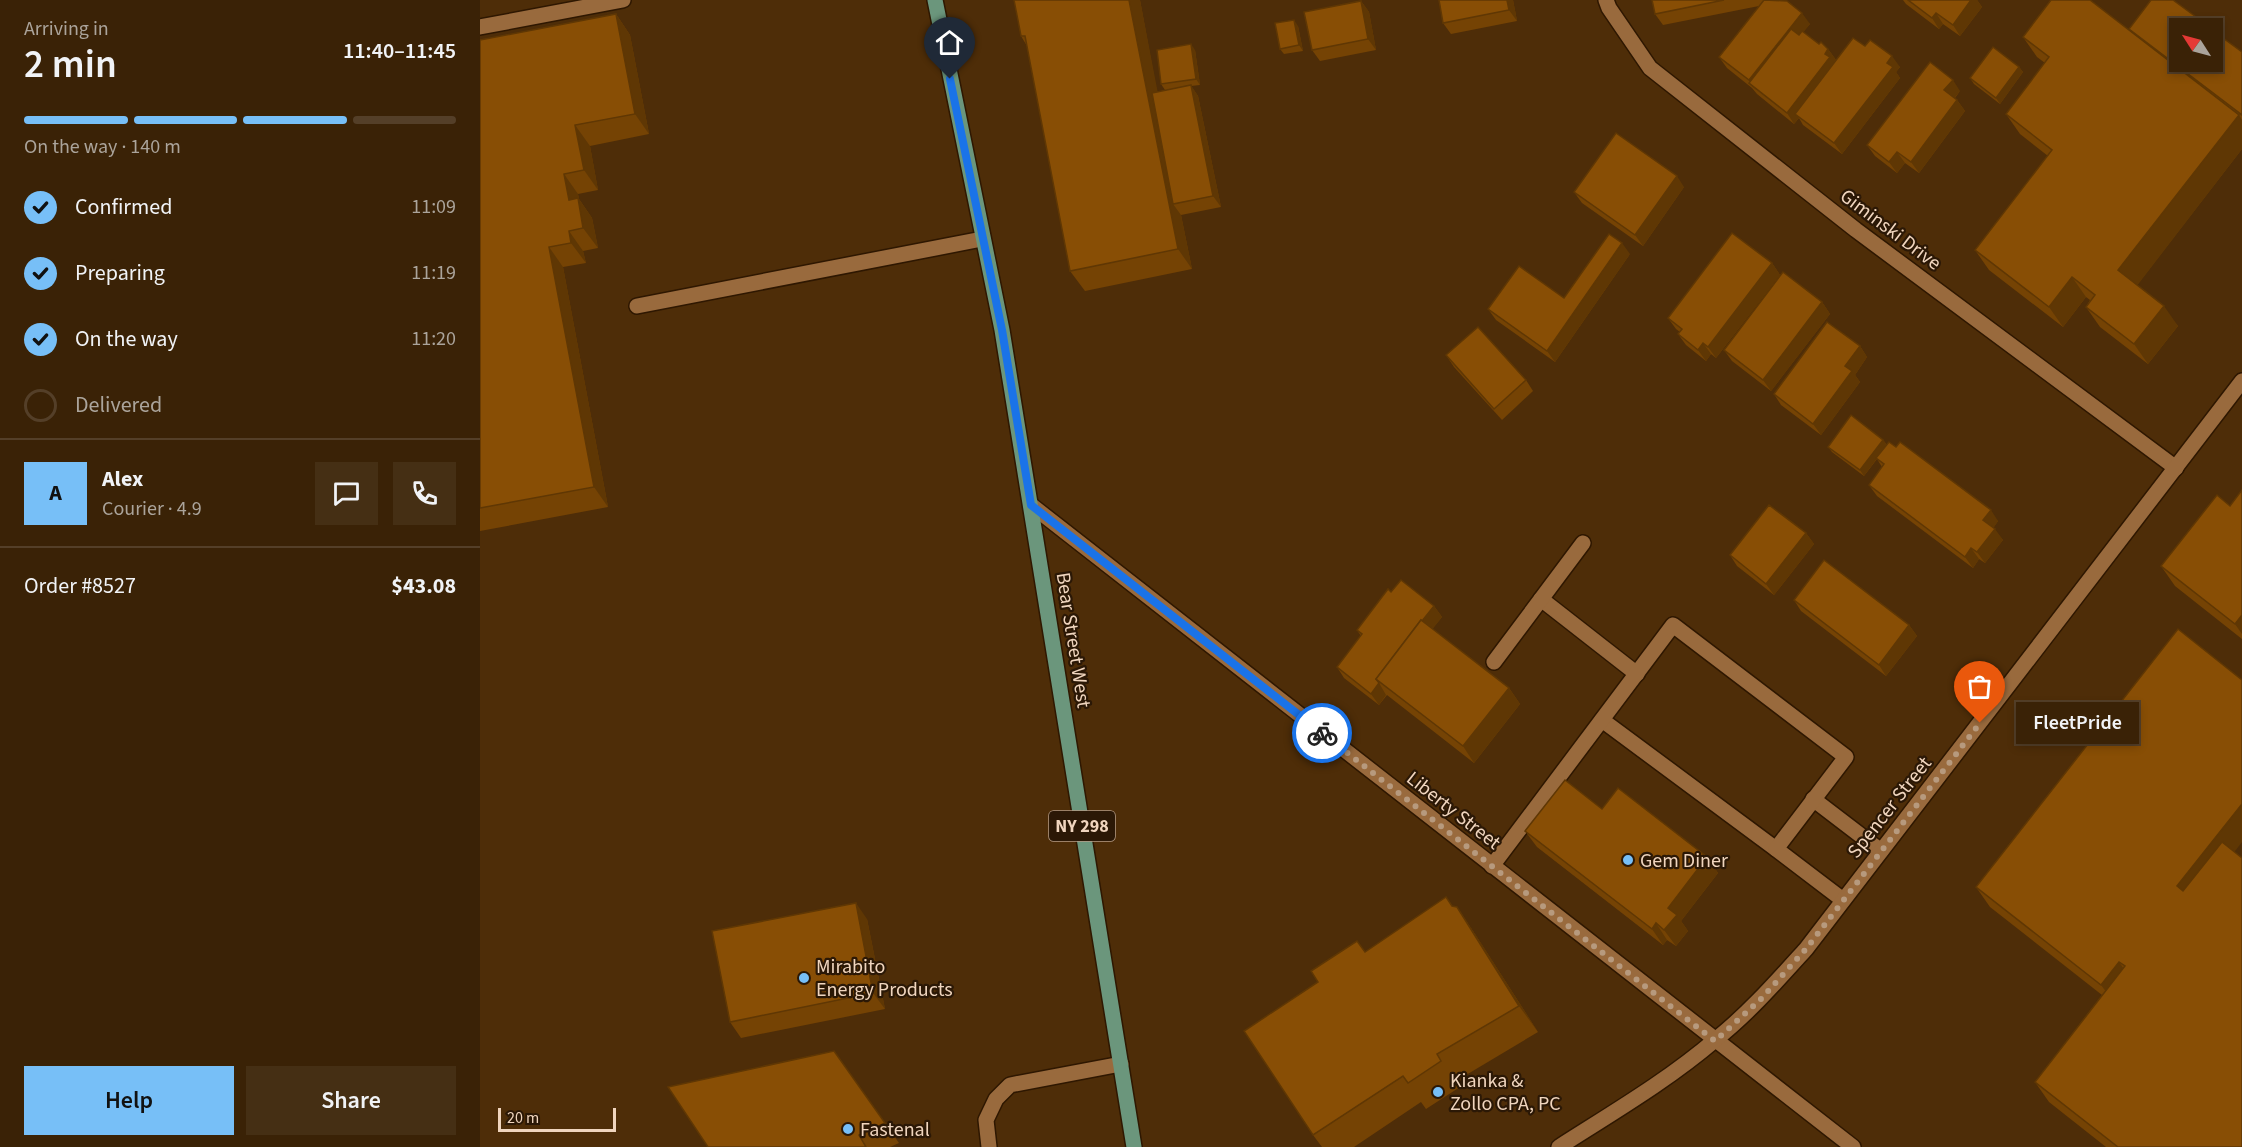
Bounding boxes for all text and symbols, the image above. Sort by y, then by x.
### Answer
text: Arriving in [24,15,109,43]
pin [924,17,975,79]
north arrow [2169,18,2223,72]
map controls [2169,18,2223,72]
icon: home [933,26,966,59]
text: 11:40–11:45 [343,35,456,67]
text: 2 min [24,37,117,93]
text: On the way · 140 m [24,133,181,161]
street label: Giminski Drive [1834,182,1947,277]
icon: check [24,191,57,224]
text: Confirmed [75,191,172,223]
text: 11:09 [411,193,456,221]
icon: check [24,257,57,290]
text: Preparing [75,257,165,289]
text: 11:19 [411,259,456,287]
icon: check [24,323,57,356]
text: On the way [75,323,178,355]
text: 11:20 [411,325,456,353]
text: Delivered [75,389,162,421]
button: chat [315,462,378,525]
button: phone [393,462,456,525]
text: Alex [102,463,143,495]
text: A [49,477,62,509]
text: Courier · 4.9 [102,495,202,523]
text: Order #8527 [24,570,136,602]
text: $43.08 [391,570,456,602]
street label: Bear Street West [1048,570,1098,710]
pin [1954,661,2005,723]
icon: bag [1963,670,1996,703]
callout: FleetPride [2016,702,2139,744]
courier [1292,703,1352,763]
text: FleetPride [2033,709,2122,737]
icon: bike [1306,717,1339,750]
street label: Spencer Street [1841,751,1939,864]
street label: Liberty Street [1400,765,1507,857]
road number: NY 298 [1049,811,1115,841]
place label: Gem Diner [1640,847,1728,875]
marker: Gem Diner [1621,853,1635,867]
place label: Mirabito Energy Products [816,953,953,1004]
marker: Mirabito Energy Products [797,971,811,985]
button: Help [24,1066,234,1135]
button: Share [246,1066,456,1135]
place label: Kianka & Zollo CPA, PC [1450,1067,1561,1118]
marker: Kianka & Zollo CPA, PC [1431,1085,1445,1099]
scale bar [498,1105,616,1132]
text: 20 m [507,1107,539,1129]
place label: Fastenal [860,1116,930,1144]
marker: Fastenal [841,1122,855,1136]

